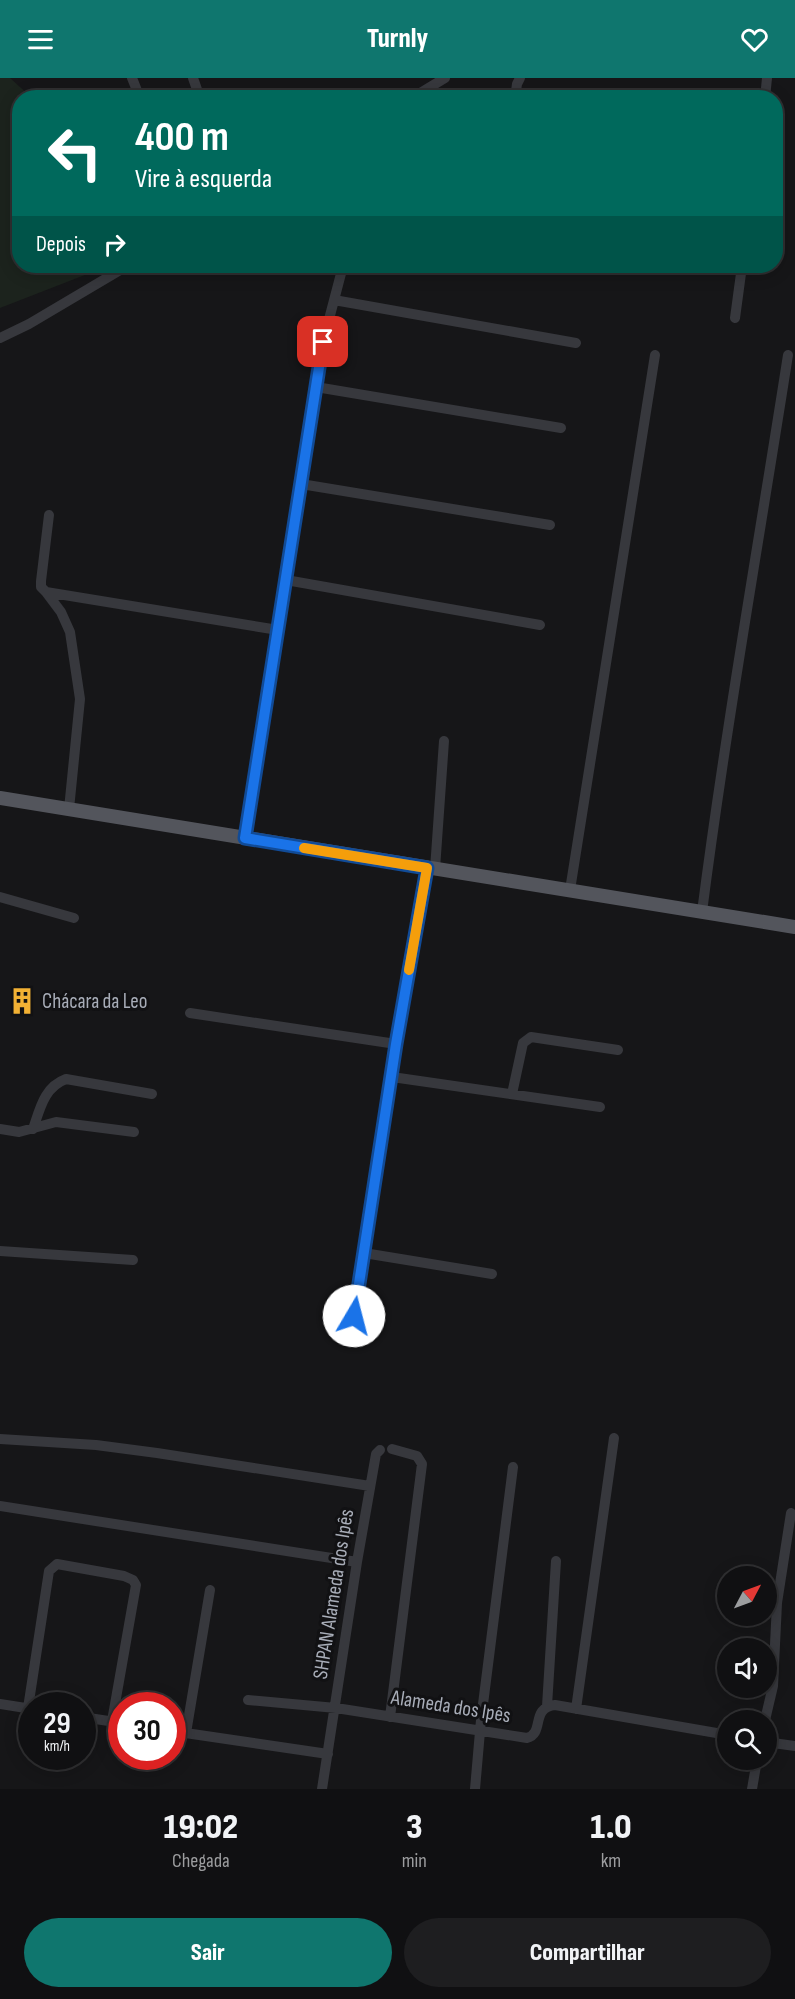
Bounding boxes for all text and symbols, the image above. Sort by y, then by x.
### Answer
icon: menu [24,23,57,56]
text: Turnly [367,23,428,55]
icon: heart [738,23,771,56]
text: 400 m [135,112,229,163]
icon: left [36,114,114,192]
text: Vire à esquerda [135,163,272,195]
icon: right [98,228,131,261]
text: Depois [36,231,86,258]
pin [297,316,348,367]
icon: arrive [306,325,339,358]
building icon: Chácara da Leo [7,986,37,1016]
place label: Chácara da Leo [42,989,147,1014]
position arrow [322,1284,386,1348]
street label: SHPAN Alameda dos Ipês [308,1507,359,1681]
north arrow [717,1566,777,1626]
map controls [717,1566,777,1770]
button: sound [717,1638,777,1698]
street label: Alameda dos Ipês [388,1685,512,1728]
speed limit sign: 30 [108,1692,186,1770]
text: 29 [43,1706,71,1742]
button: search [717,1710,777,1770]
text: km/h [44,1737,70,1756]
text: 19:02 [163,1806,238,1849]
text: 3 [406,1806,423,1849]
text: 1.0 [590,1806,632,1849]
text: Chegada [172,1849,230,1873]
text: min [402,1849,427,1873]
text: km [601,1849,621,1873]
button: Sair [24,1918,392,1987]
button: Compartilhar [404,1918,771,1987]

